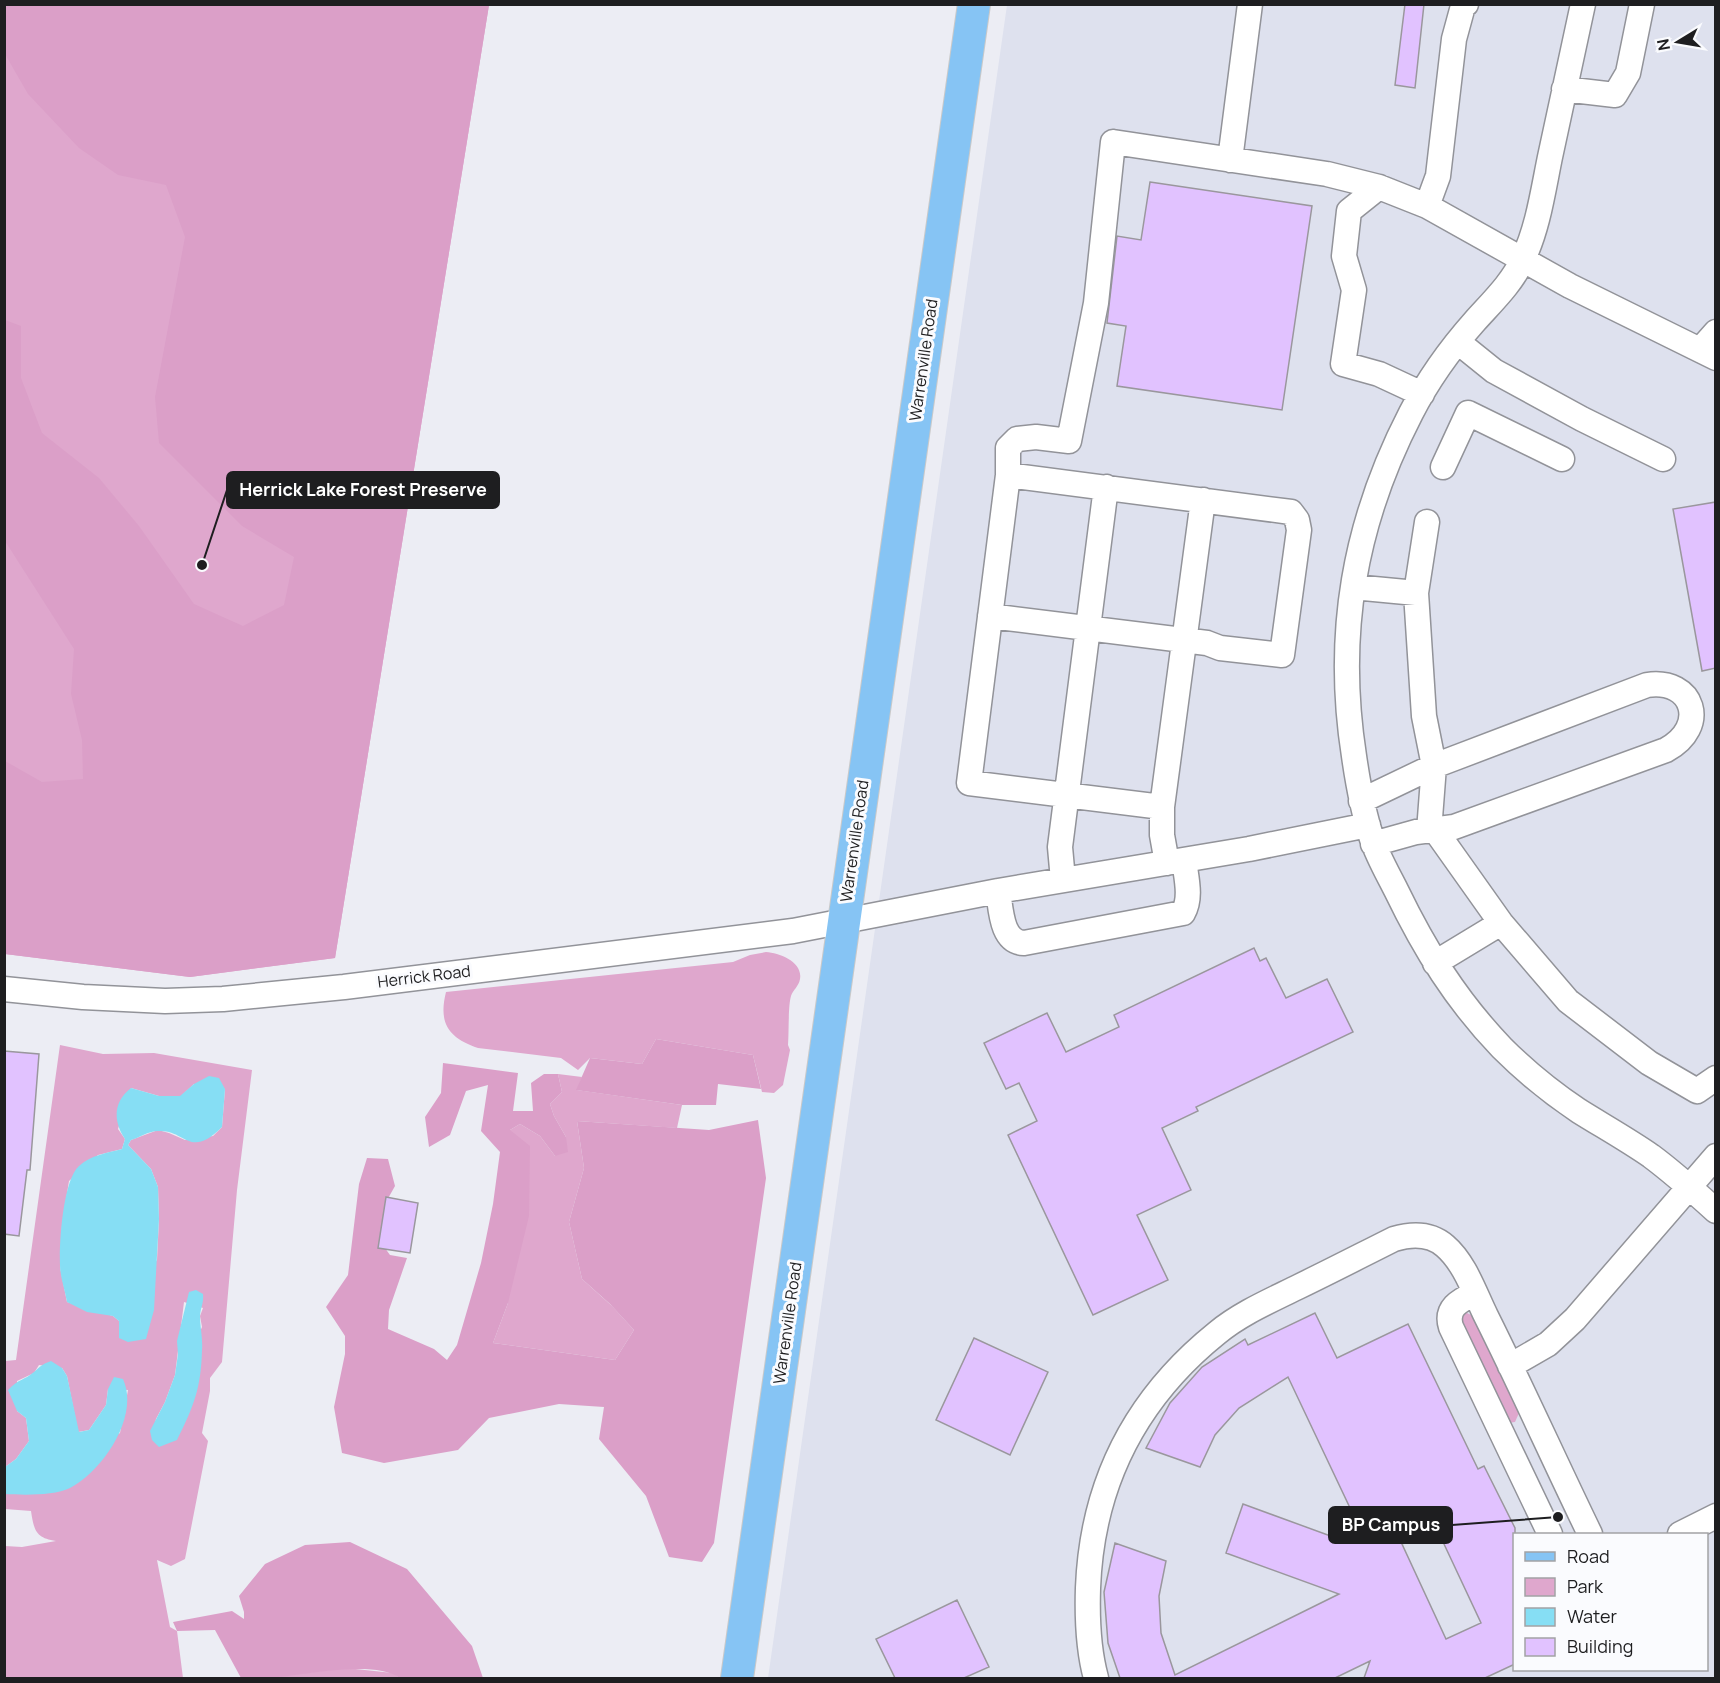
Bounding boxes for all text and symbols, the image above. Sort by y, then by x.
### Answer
north arrow [1648,12,1708,72]
text: N [1651,37,1675,53]
street label: Warrenville Road [904,298,942,422]
callout: Herrick Lake Forest Preserve [227,472,499,508]
text: Herrick Lake Forest Preserve [239,477,487,501]
street label: Warrenville Road [835,779,873,903]
street label: Herrick Road [376,959,472,993]
street label: Warrenville Road [768,1261,806,1385]
callout: BP Campus [1329,1507,1452,1543]
text: BP Campus [1342,1512,1440,1536]
legend [1513,1533,1708,1671]
text: Road [1567,1544,1610,1568]
text: Park [1567,1574,1604,1598]
text: Water [1567,1604,1617,1628]
text: Building [1567,1634,1633,1658]

